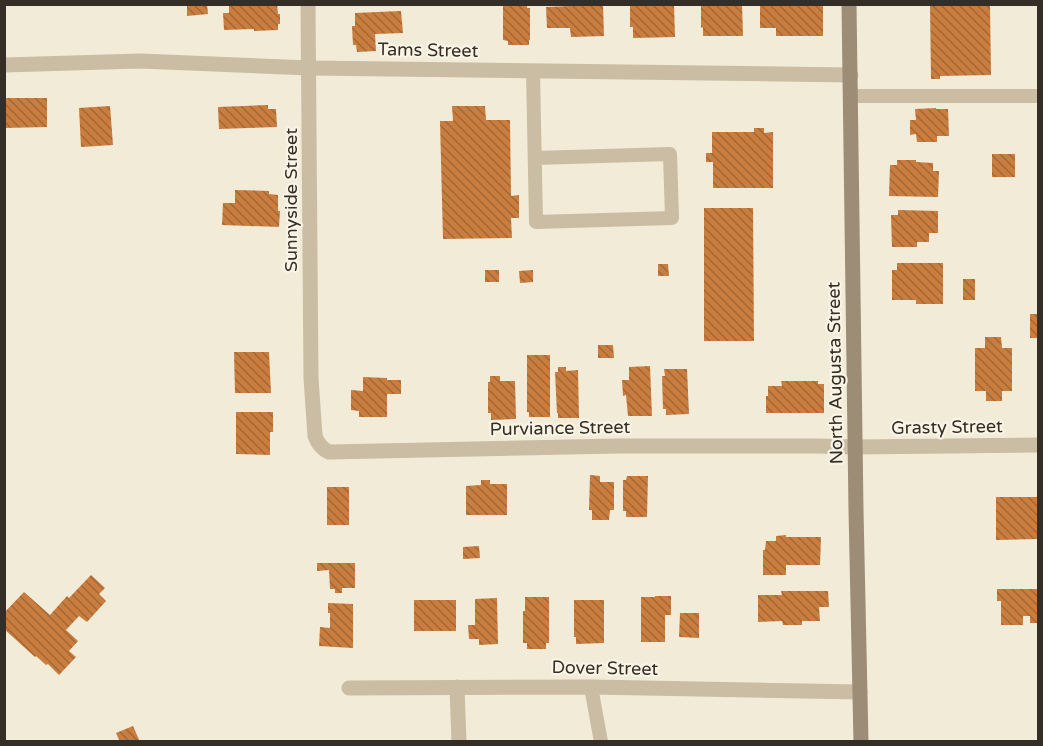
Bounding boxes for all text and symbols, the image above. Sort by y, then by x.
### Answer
street label: Tams Street [377,38,479,62]
street label: Sunnyside Street [280,128,302,272]
street label: North Augusta Street [822,281,848,465]
street label: Grasty Street [891,415,1003,439]
street label: Purviance Street [489,416,631,440]
street label: Dover Street [552,656,659,680]

